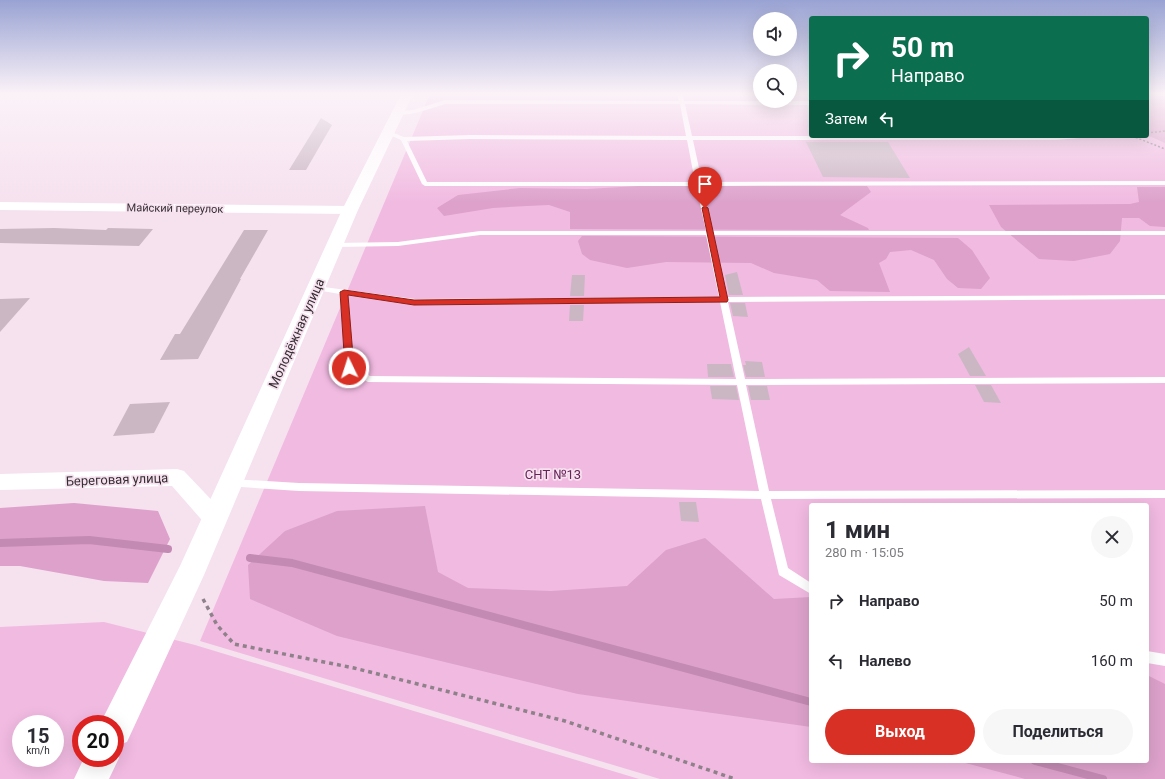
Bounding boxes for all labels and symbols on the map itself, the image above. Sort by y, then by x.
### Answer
pin [688,167,722,208]
street label: Майский переулок [127,201,224,216]
street label: Молодёжная улица [266,276,327,390]
position arrow [328,347,370,389]
park label: СНТ №13 [525,467,581,482]
street label: Береговая улица [65,470,169,489]
speed limit sign: 20 [72,715,124,767]

